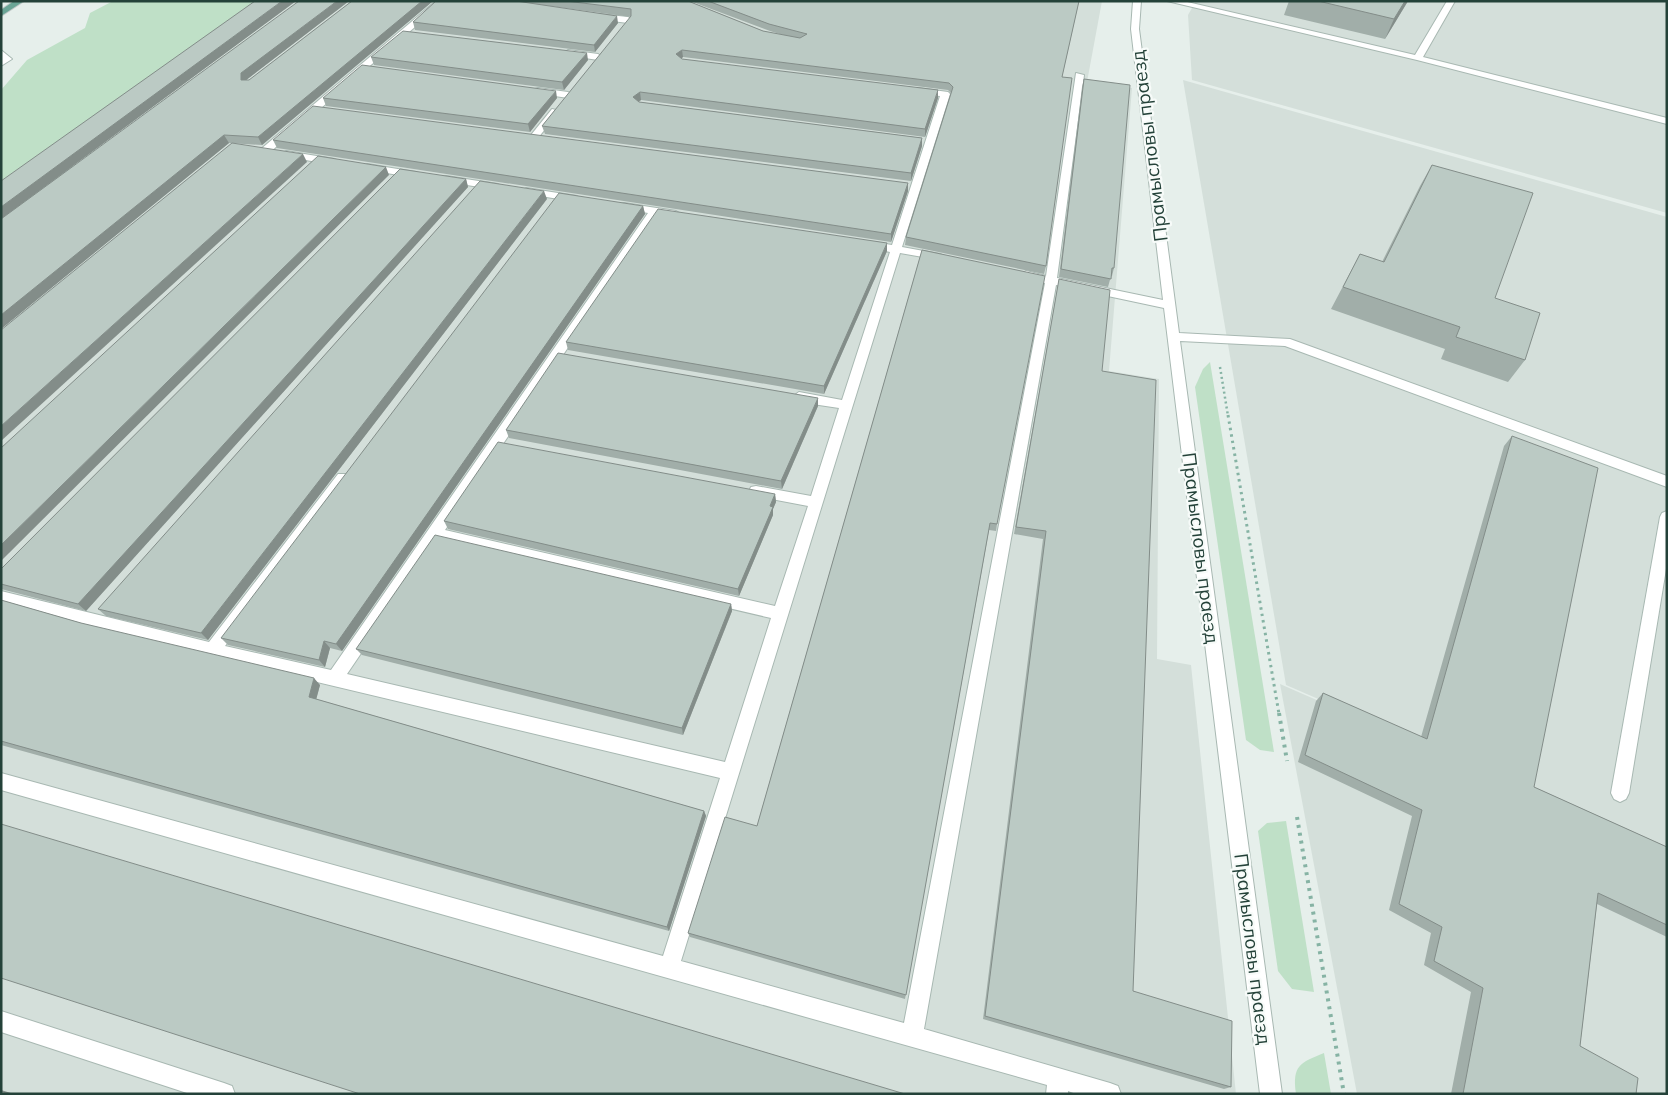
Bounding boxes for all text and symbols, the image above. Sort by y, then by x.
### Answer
street label: Прамысловы праезд [1125,49,1173,243]
street label: Прамысловы праезд [1177,451,1225,645]
street label: Прамысловы праезд [1229,852,1277,1046]

